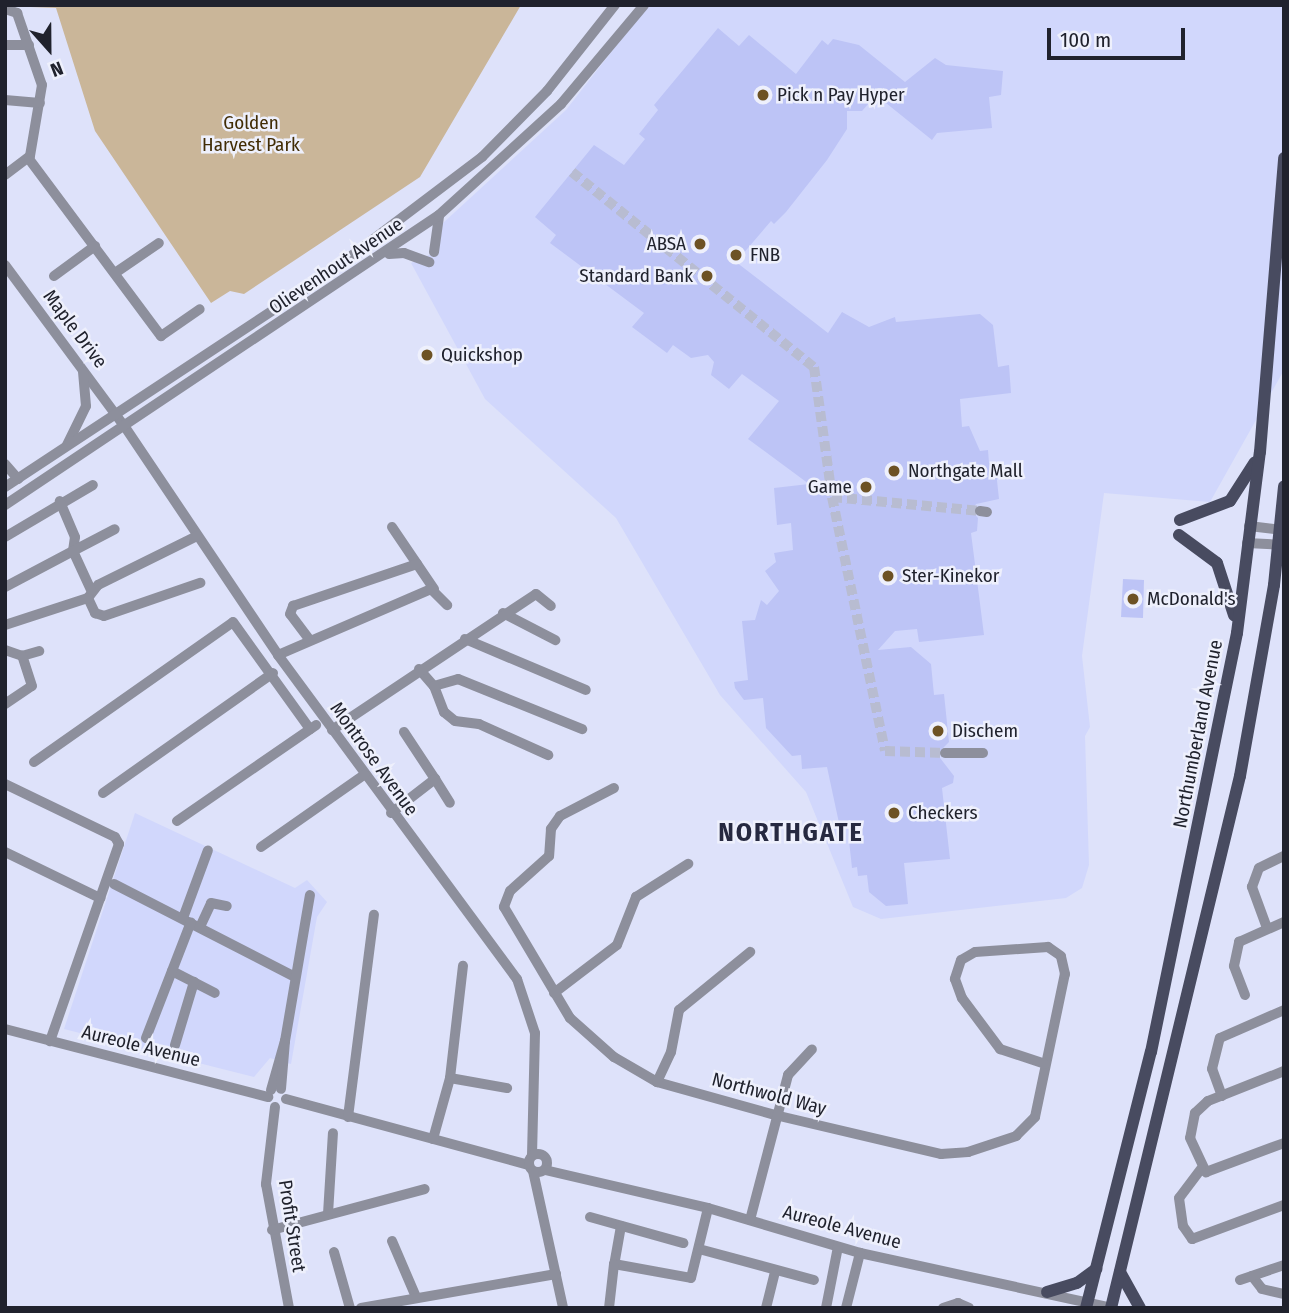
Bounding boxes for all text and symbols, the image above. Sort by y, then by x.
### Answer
north arrow [14,14,84,84]
scale bar [1051,14,1189,58]
text: 100 m [1060,27,1111,53]
text: N [47,56,66,82]
place label: Pick n Pay Hyper [777,84,905,106]
marker: Pick n Pay Hyper [755,87,771,103]
park label: Golden Harvest Park [202,112,300,156]
street label: Olievenhout Avenue [265,213,407,319]
place label: ABSA [647,233,686,255]
marker: ABSA [692,236,708,252]
place label: FNB [750,244,780,266]
marker: FNB [728,247,744,263]
place label: Standard Bank [579,265,693,287]
marker: Standard Bank [699,268,715,284]
street label: Maple Drive [38,285,112,373]
place label: Quickshop [441,344,523,366]
marker: Quickshop [419,347,435,363]
place label: Northgate Mall [908,460,1023,482]
marker: Northgate Mall [886,463,902,479]
place label: Game [808,476,852,498]
marker: Game [858,479,874,495]
place label: Ster-Kinekor [902,565,999,587]
marker: Ster-Kinekor [880,568,896,584]
place label: McDonald's [1147,588,1236,610]
marker: McDonald's [1125,591,1141,607]
street label: Northumberland Avenue [1169,638,1227,830]
street label: Montrose Avenue [325,698,423,820]
place label: Dischem [952,720,1018,742]
marker: Dischem [930,723,946,739]
place label: Checkers [908,802,978,824]
marker: Checkers [886,805,902,821]
district label: NORTHGATE [719,817,863,849]
street label: Aureole Avenue [79,1020,203,1072]
street label: Northwold Way [709,1068,829,1120]
street label: Profit Street [273,1178,311,1274]
street label: Aureole Avenue [780,1200,904,1254]

